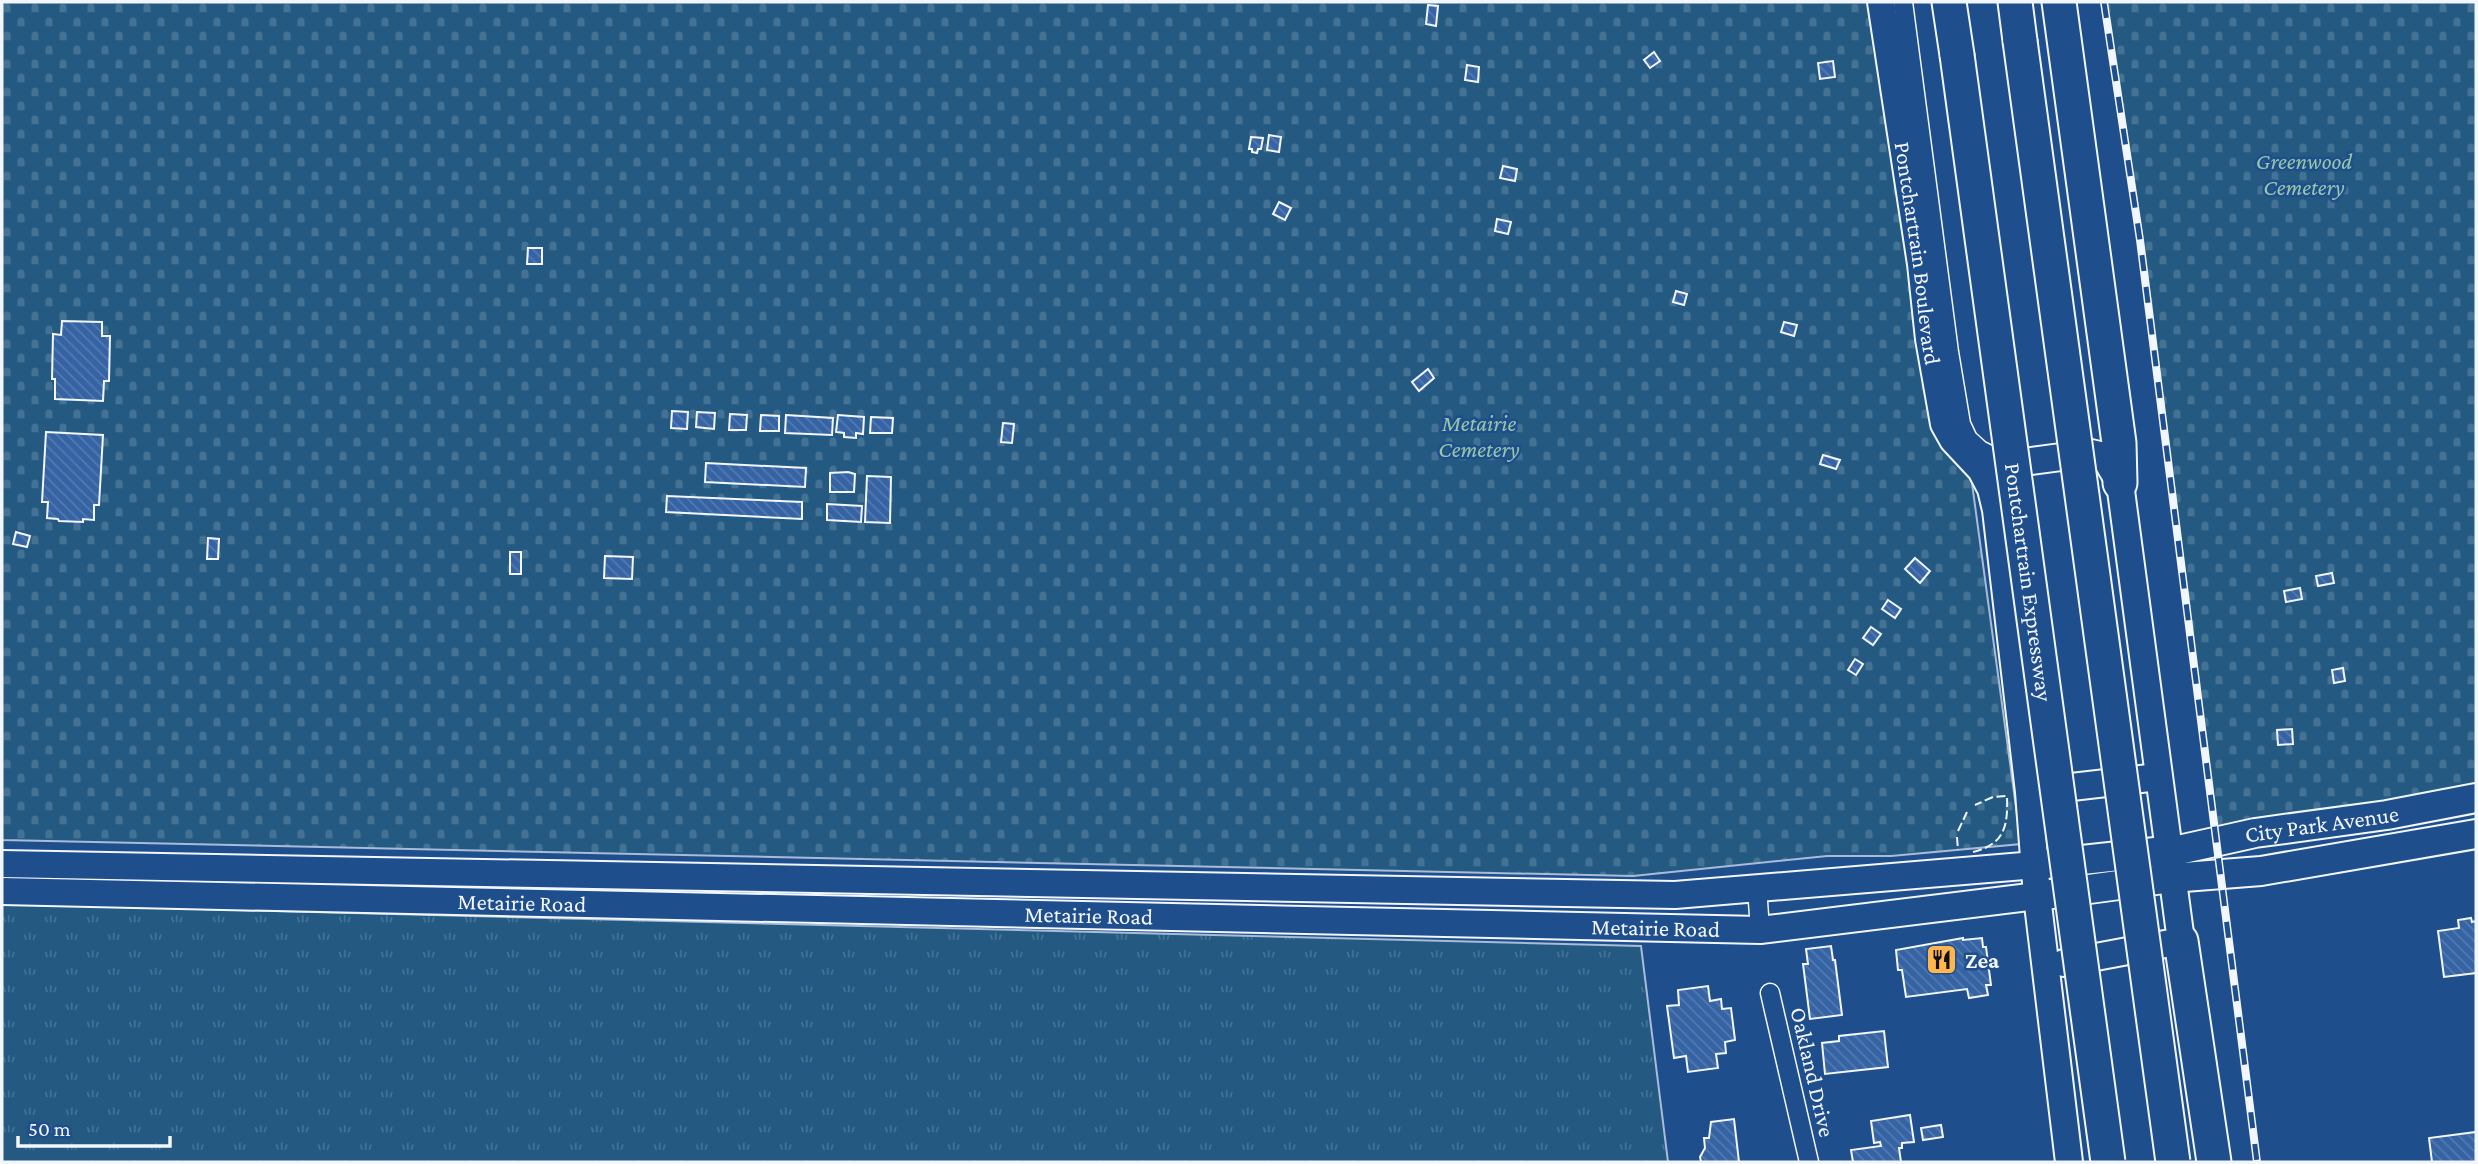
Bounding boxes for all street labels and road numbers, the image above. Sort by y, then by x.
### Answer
street label: Pontchartrain Boulevard [1890,140,1946,367]
street label: Pontchartrain Expressway [2000,461,2058,703]
street label: City Park Avenue [2242,800,2401,848]
street label: Metairie Road [457,888,586,917]
street label: Metairie Road [1024,901,1153,930]
street label: Metairie Road [1591,913,1720,942]
street label: Oakland Drive [1785,1005,1841,1139]

